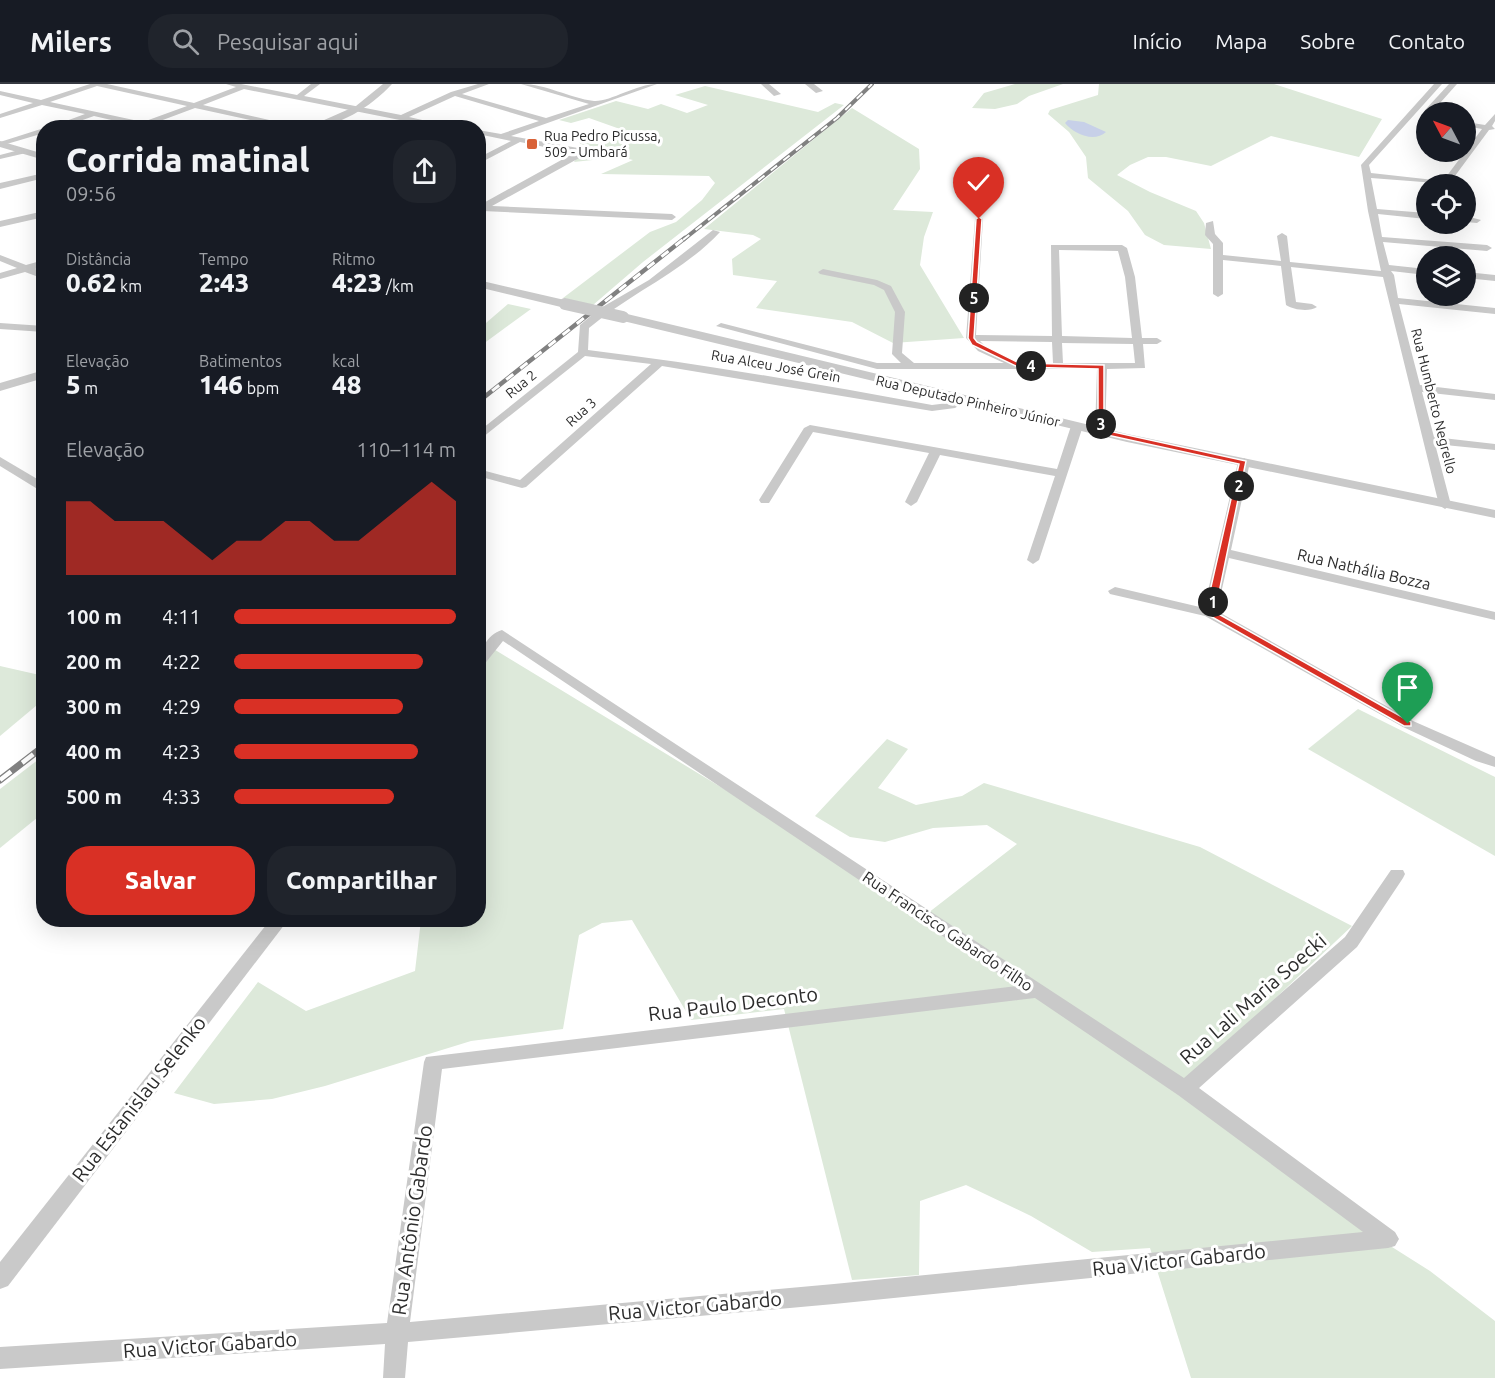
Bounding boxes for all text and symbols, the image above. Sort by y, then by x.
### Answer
search box [148,14,568,68]
icon: search [169,25,202,58]
text: Milers [30,26,112,57]
text: Pesquisar aqui [217,29,359,54]
text: Início [1133,29,1182,53]
text: Mapa [1215,29,1267,53]
text: Sobre [1300,29,1355,53]
text: Contato [1388,29,1465,53]
north arrow [1416,102,1476,162]
map controls [1416,102,1476,306]
place label: Rua Pedro Picussa, 509 - Umbará [544,128,661,160]
marker: Rua Pedro Picussa, 509 - Umbará [525,137,539,151]
button: share [393,140,456,203]
text: Corrida matinal [66,141,310,178]
pin [953,157,1004,219]
icon: check [962,166,995,199]
button: locate [1416,174,1476,234]
text: 09:56 [66,182,116,205]
button: layers [1416,246,1476,306]
text: Distância [66,250,131,268]
text: Tempo [199,250,249,268]
text: Ritmo [332,250,375,268]
text: 0.62 [66,268,116,297]
text: 2:43 [199,268,249,297]
text: 4:23 [332,268,382,297]
text: km [116,277,142,295]
text: /km [382,277,414,295]
pin: 5 [959,283,989,313]
text: 5 [969,289,979,307]
street label: Rua Humberto Negrello [1408,327,1460,475]
street label: Rua Alceu José Grein [710,347,842,385]
pin: 4 [1016,351,1046,381]
text: Elevação [66,352,129,370]
text: Batimentos [199,352,282,370]
text: kcal [332,352,360,370]
text: 4 [1026,357,1036,375]
street label: Rua 2 [502,367,540,401]
text: 5 [66,370,81,399]
text: 146 [199,370,243,399]
text: 48 [332,370,361,399]
street label: Rua Deputado Pinheiro Júnior [874,372,1062,430]
text: m [81,379,98,397]
text: bpm [243,379,279,397]
street label: Rua 3 [563,394,599,430]
pin: 3 [1086,409,1116,439]
text: 3 [1096,415,1106,433]
text: Elevação [66,438,145,461]
text: 110–114 m [357,438,456,461]
pin: 2 [1224,471,1254,501]
text: 2 [1234,477,1244,495]
street label: Rua Nathália Bozza [1295,545,1433,593]
pin: 1 [1198,587,1228,617]
text: 1 [1208,593,1218,611]
text: 100 m [66,605,122,628]
text: 4:11 [162,605,201,628]
text: 200 m [66,650,122,673]
text: 4:22 [162,650,201,673]
pin [1382,662,1433,724]
icon: arrive [1391,671,1424,704]
text: 300 m [66,695,122,718]
text: 4:29 [162,695,201,718]
text: 400 m [66,740,122,763]
text: 4:23 [162,740,201,763]
text: 500 m [66,785,122,808]
text: 4:33 [162,785,201,808]
button: Salvar [66,846,255,915]
button: Compartilhar [267,846,456,915]
street label: Rua Francisco Gabardo Filho [860,867,1036,995]
street label: Rua Lali Maria Soecki [1175,929,1331,1068]
street label: Rua Paulo Deconto [647,982,819,1025]
street label: Rua Estanislau Selenko [67,1011,210,1186]
street label: Rua Antônio Gabardo [387,1123,436,1316]
street label: Rua Victor Gabardo [1091,1239,1267,1280]
street label: Rua Victor Gabardo [607,1286,783,1325]
street label: Rua Victor Gabardo [122,1327,298,1362]

